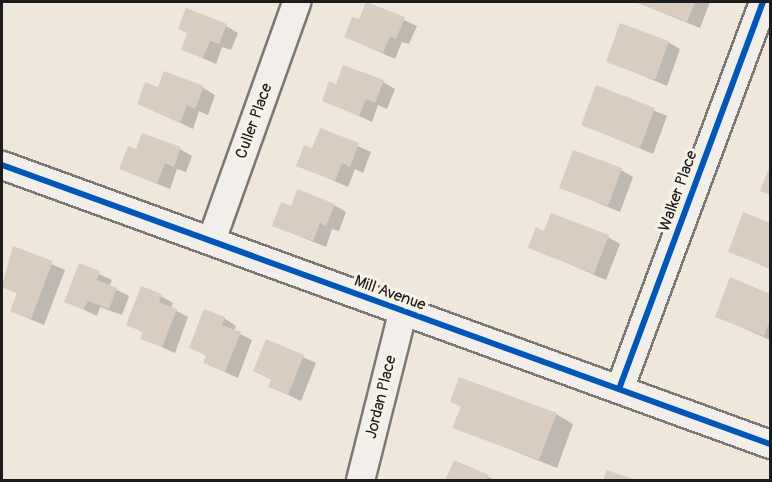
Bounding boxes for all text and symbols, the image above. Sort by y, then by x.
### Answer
street label: Culler Place [232,81,276,161]
street label: Walker Place [654,148,702,234]
street label: Mill Avenue [352,271,428,315]
street label: Jordan Place [361,353,401,441]

